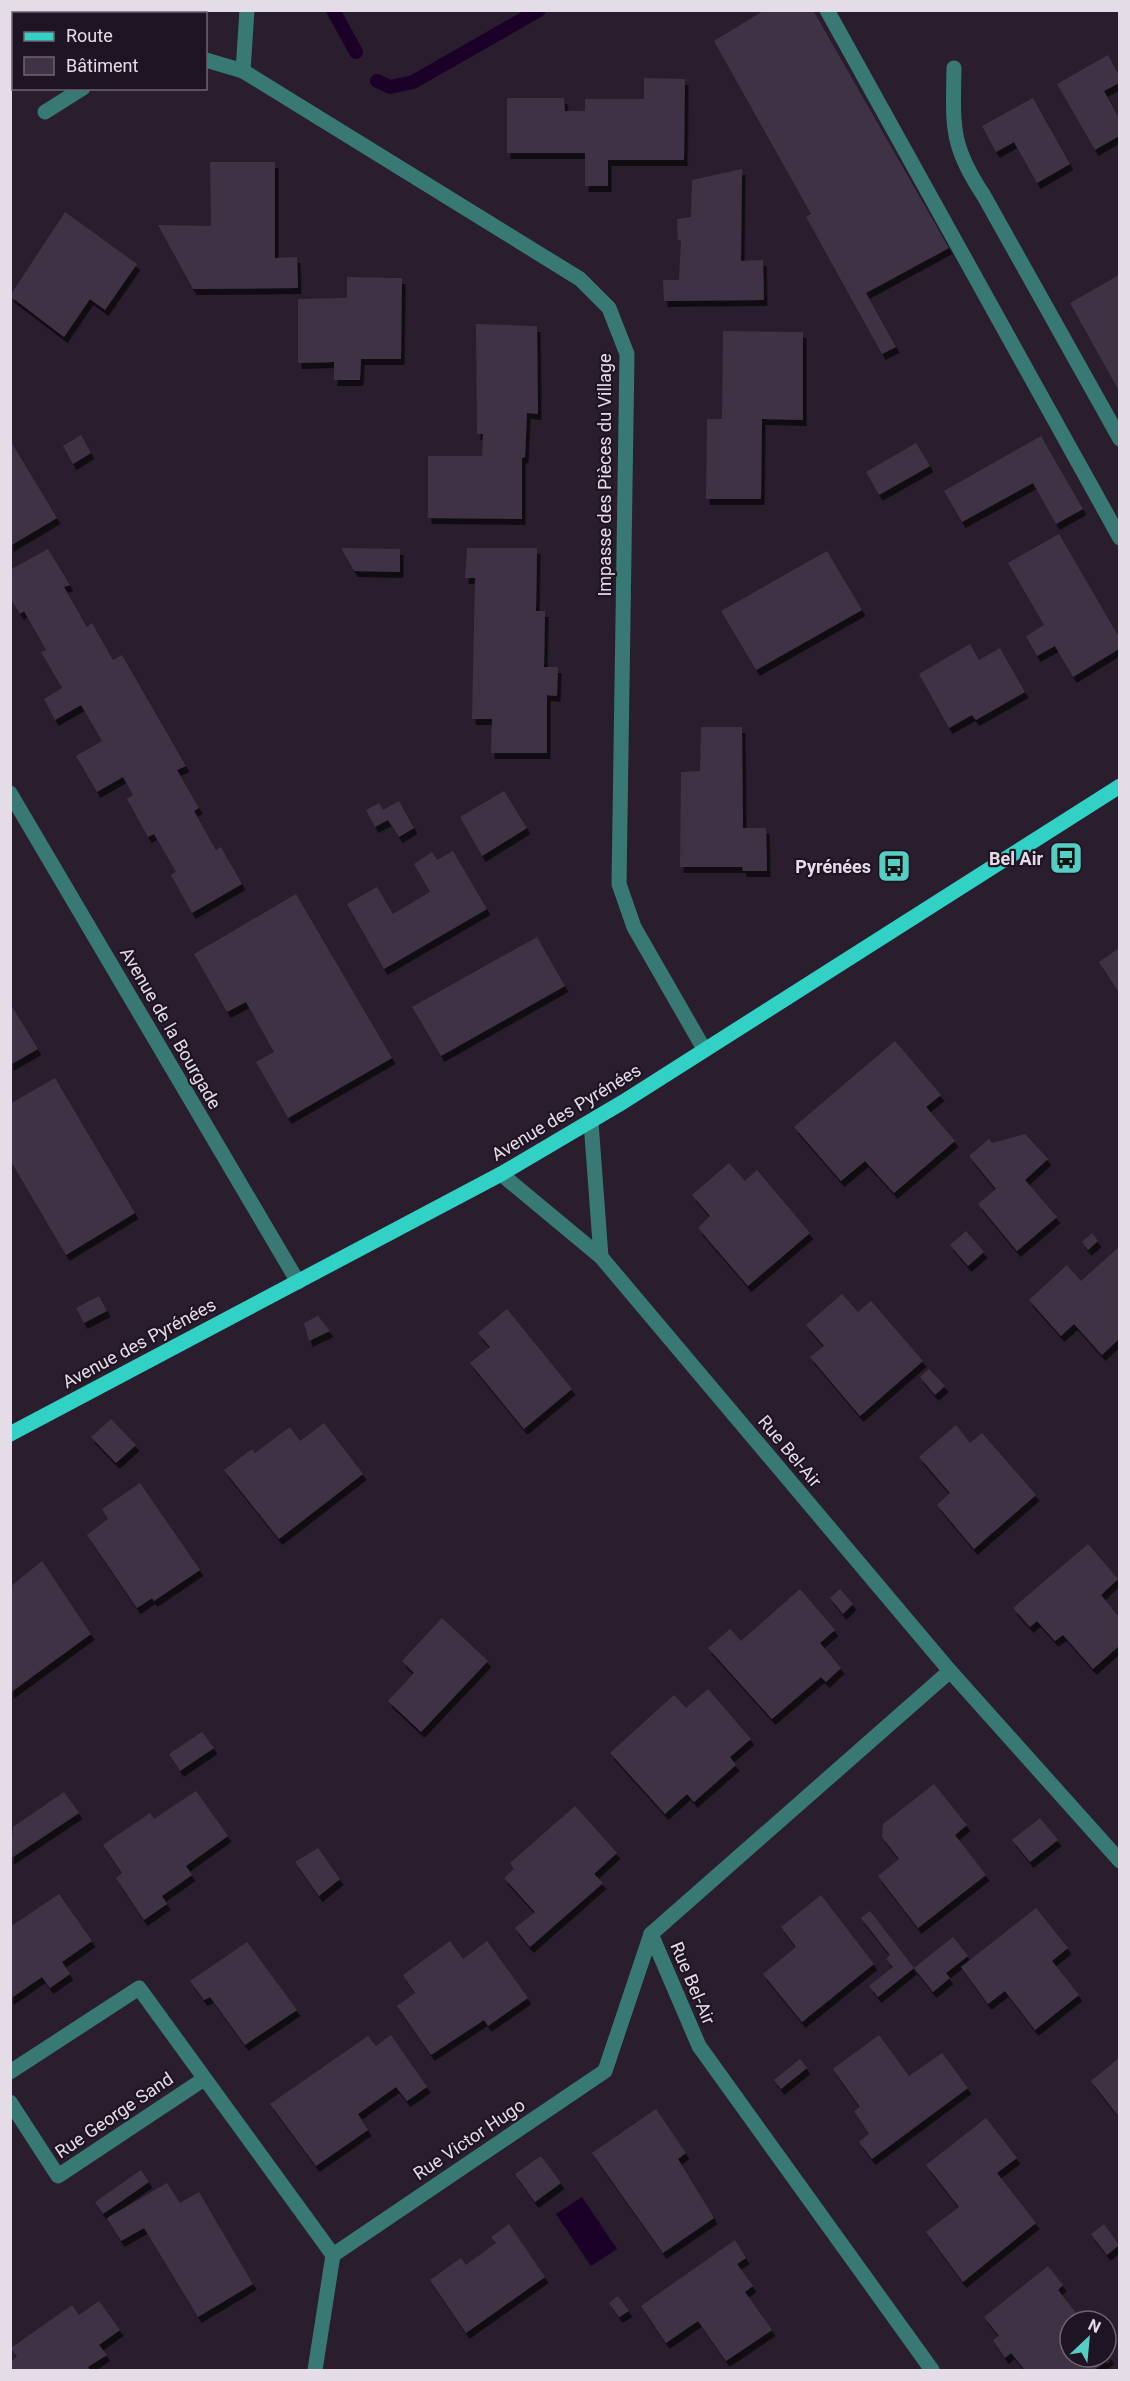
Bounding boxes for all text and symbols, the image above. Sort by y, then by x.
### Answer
legend [12,12,207,90]
text: Route [66,25,113,46]
text: Bâtiment [66,55,139,76]
street label: Impasse des Pièces du Village [594,353,615,597]
bus stop icon: Bel Air [1048,840,1084,876]
bus stop icon: Pyrénées [876,848,912,884]
place label: Bel Air [989,848,1043,869]
place label: Pyrénées [795,856,871,877]
street label: Avenue de la Bourgade [116,943,226,1113]
street label: Avenue des Pyrénées [487,1059,645,1165]
street label: Avenue des Pyrénées [59,1294,219,1392]
street label: Rue Bel-Air [754,1411,826,1491]
street label: Rue Bel-Air [666,1939,720,2027]
street label: Rue George Sand [51,2068,177,2162]
street label: Rue Victor Hugo [409,2094,529,2184]
north arrow [1058,2309,1118,2369]
text: N [1085,2315,1104,2337]

